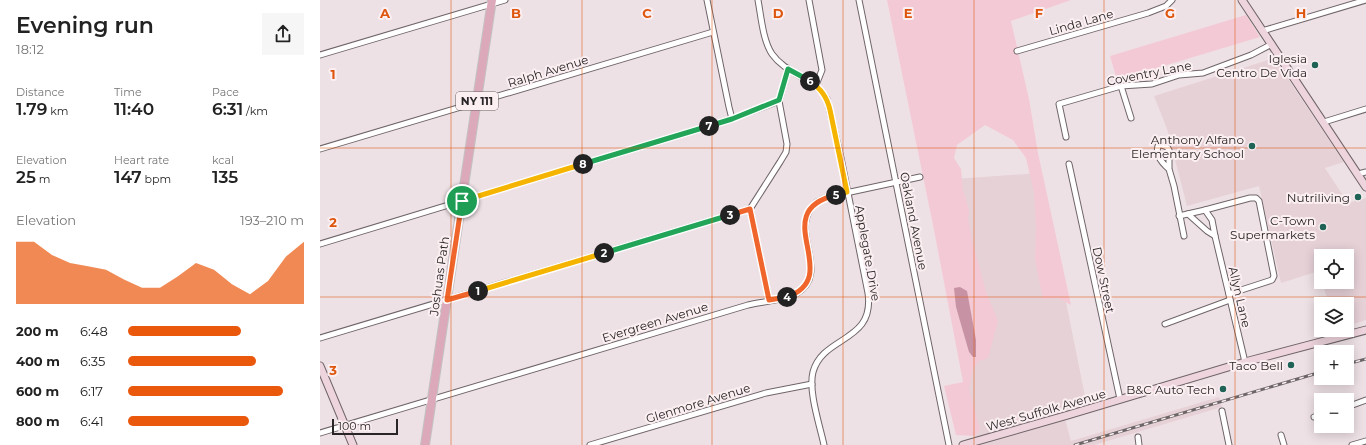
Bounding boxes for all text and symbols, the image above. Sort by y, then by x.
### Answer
text: A [379,5,391,21]
text: B [511,5,521,21]
text: C [642,5,652,21]
text: D [773,5,784,21]
text: E [904,5,913,21]
text: F [1035,5,1043,21]
text: G [1165,5,1175,21]
text: H [1296,5,1306,21]
street label: Linda Lane [1047,6,1115,38]
text: Evening run [16,12,154,39]
button: share [262,13,304,55]
text: 18:12 [16,41,44,57]
place label: Iglesia Centro De Vida [1216,51,1307,80]
street label: Ralph Avenue [506,52,590,90]
street label: Coventry Lane [1105,57,1193,89]
marker: Iglesia Centro De Vida [1310,60,1320,70]
text: 1 [330,66,336,82]
pin: 6 [800,71,820,91]
text: 6 [806,74,814,88]
text: Distance [16,85,64,99]
text: Time [114,85,142,99]
text: Pace [212,85,239,99]
road number: NY 111 [456,92,498,110]
text: 1.79 [16,99,47,119]
text: 11:40 [114,99,154,119]
text: 6:31 [212,99,243,119]
text: km [47,104,68,118]
text: /km [243,104,268,118]
pin: 7 [699,116,719,136]
text: 7 [706,119,712,133]
place label: Anthony Alfano Elementary School [1131,132,1244,161]
marker: Anthony Alfano Elementary School [1247,141,1257,151]
text: Elevation [16,153,67,167]
text: Heart rate [114,153,169,167]
text: kcal [212,153,234,167]
pin: 8 [573,154,593,174]
text: 8 [579,157,587,171]
text: 25 [16,167,36,187]
text: 147 [114,167,142,187]
text: 135 [212,167,238,187]
street label: Oakland Avenue [897,171,931,271]
text: m [36,172,50,186]
text: bpm [142,172,171,186]
pin [445,184,479,218]
pin: 5 [826,185,846,205]
text: 5 [833,188,839,202]
icon: arrive [451,190,473,212]
place label: Nutriliving [1287,190,1350,205]
marker: Nutriliving [1353,192,1363,202]
street label: Applegate Drive [852,204,884,302]
pin: 3 [720,205,740,225]
text: 3 [727,208,733,222]
text: Elevation [16,212,76,228]
text: 193–210 m [240,212,304,228]
place label: C‑Town Supermarkets [1230,213,1315,242]
text: 2 [329,214,337,230]
marker: C‑Town Supermarkets [1318,222,1328,232]
street label: Joshuas Path [426,235,452,318]
pin: 2 [594,243,614,263]
text: 2 [601,246,607,260]
street label: Dow Street [1090,246,1118,315]
map controls [1314,249,1354,433]
button: locate [1314,249,1354,289]
street label: Allyn Lane [1226,265,1254,329]
pin: 1 [468,281,488,301]
text: 1 [476,284,480,298]
pin: 4 [777,287,797,307]
text: 4 [783,290,791,304]
button: layers [1314,297,1354,337]
street label: Evergreen Avenue [600,299,710,345]
text: 200 m [16,323,59,339]
text: 6:48 [80,323,108,339]
button: + [1314,345,1354,385]
text: 400 m [16,353,60,369]
text: 6:35 [80,353,105,369]
place label: Taco Bell [1229,358,1283,373]
marker: Taco Bell [1286,360,1296,370]
text: 3 [328,362,337,378]
street label: Glenmore Avenue [644,380,752,426]
place label: B&C Auto Tech [1126,382,1215,397]
text: 600 m [16,383,59,399]
text: 6:17 [80,383,103,399]
marker: B&C Auto Tech [1218,384,1228,394]
street label: West Suffolk Avenue [984,386,1108,434]
button: − [1314,393,1354,433]
text: 800 m [16,413,60,429]
text: 6:41 [80,413,104,429]
scale bar [332,417,398,436]
text: 100 m [338,419,371,433]

